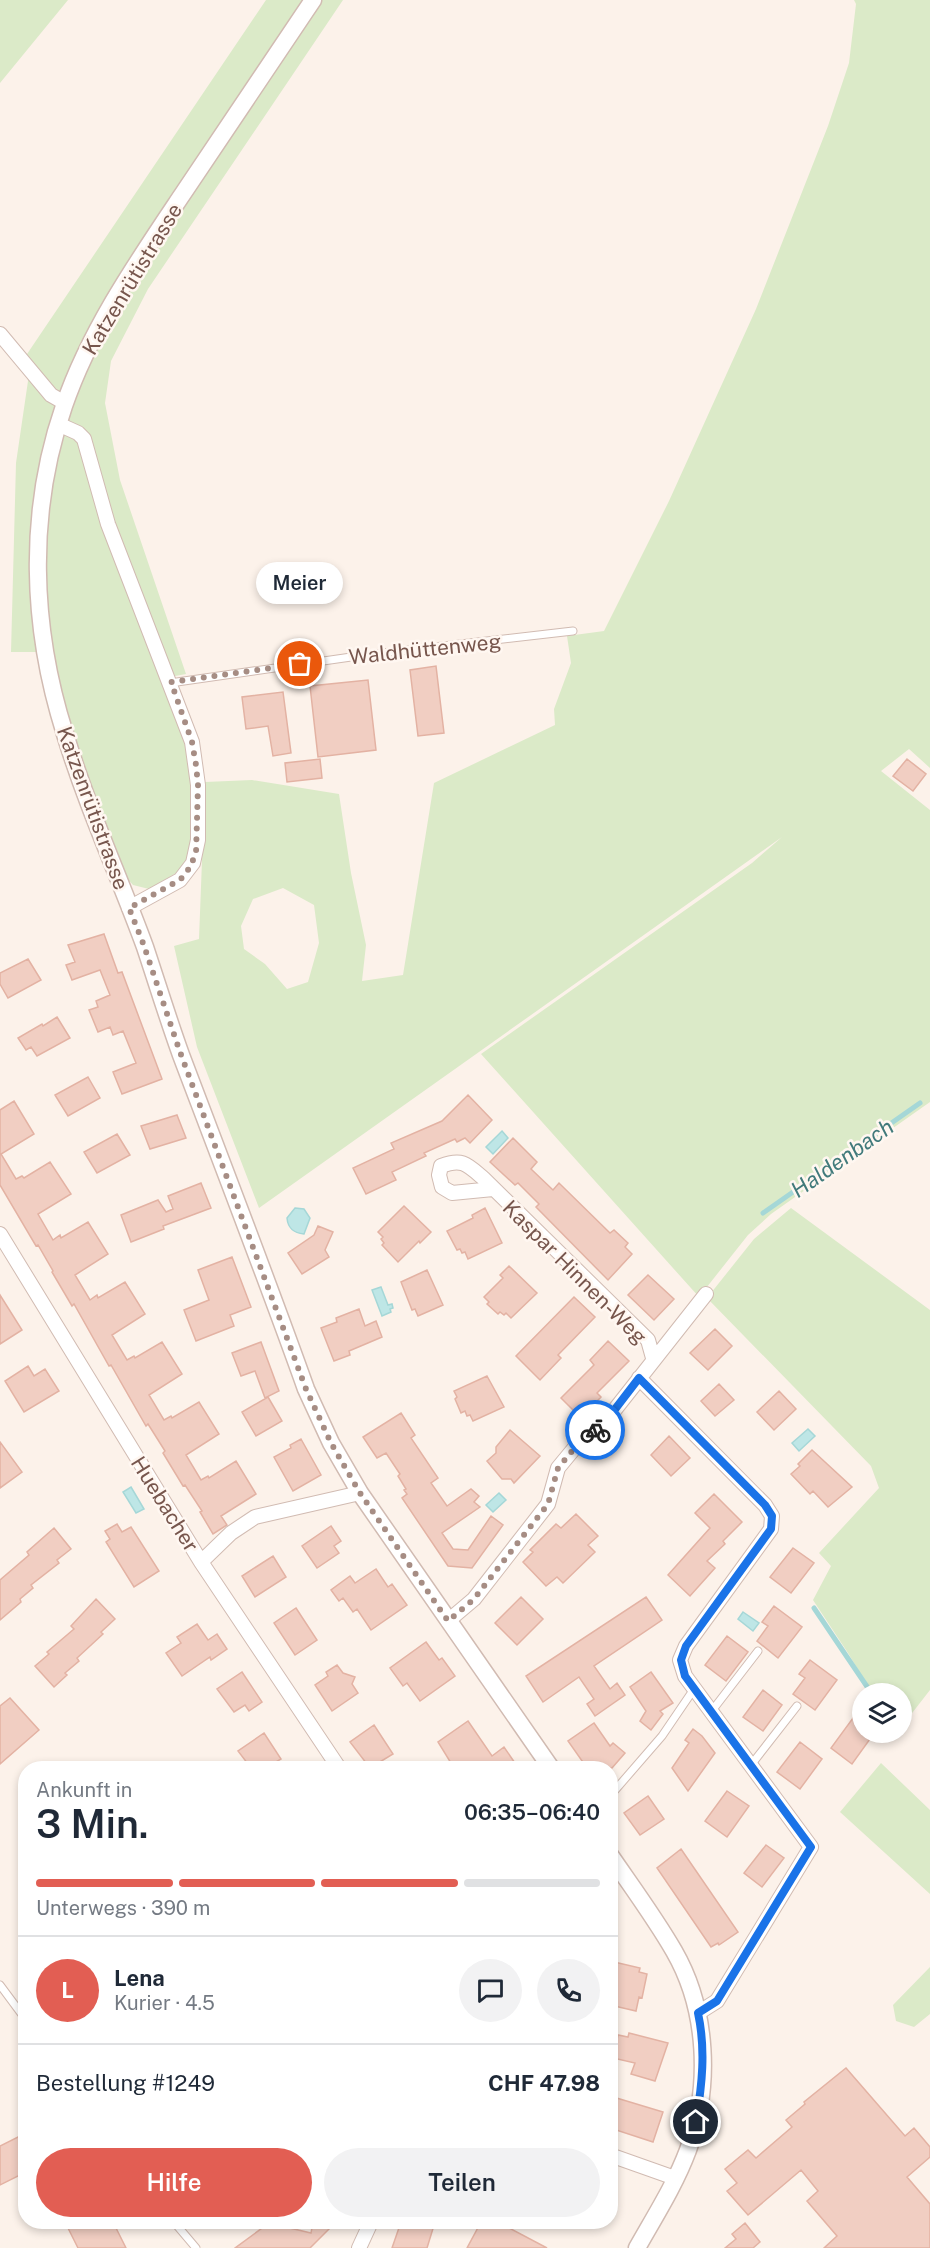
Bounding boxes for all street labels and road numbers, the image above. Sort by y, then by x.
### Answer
street label: Katzenrütistrasse [77,199,187,359]
street label: Waldhüttenweg [347,629,503,669]
street label: Katzenrütistrasse [52,723,134,893]
street label: Kaspar Hinnen-Weg [498,1195,652,1349]
street label: Huebacher [126,1452,204,1556]

